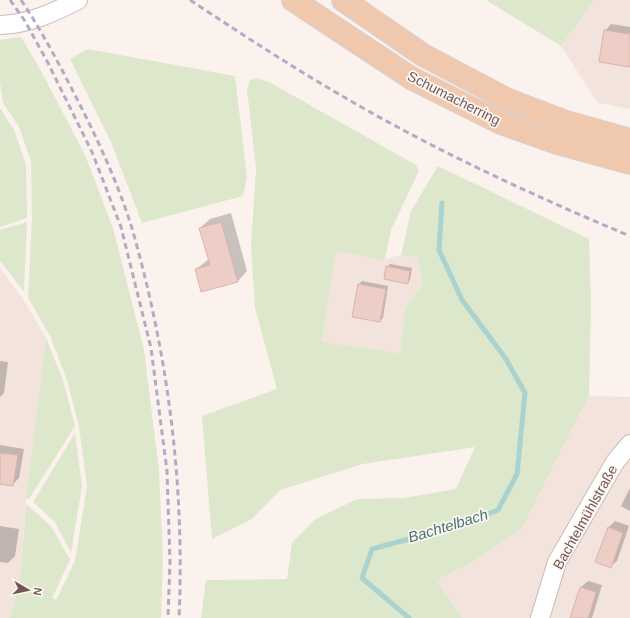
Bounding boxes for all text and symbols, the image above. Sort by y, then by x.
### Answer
street label: Schumacherring [405,68,503,128]
street label: Bachtelmühlstraße [550,462,620,572]
water label: Bachtelbach [406,505,490,546]
north arrow [8,570,48,610]
text: N [31,587,44,596]

